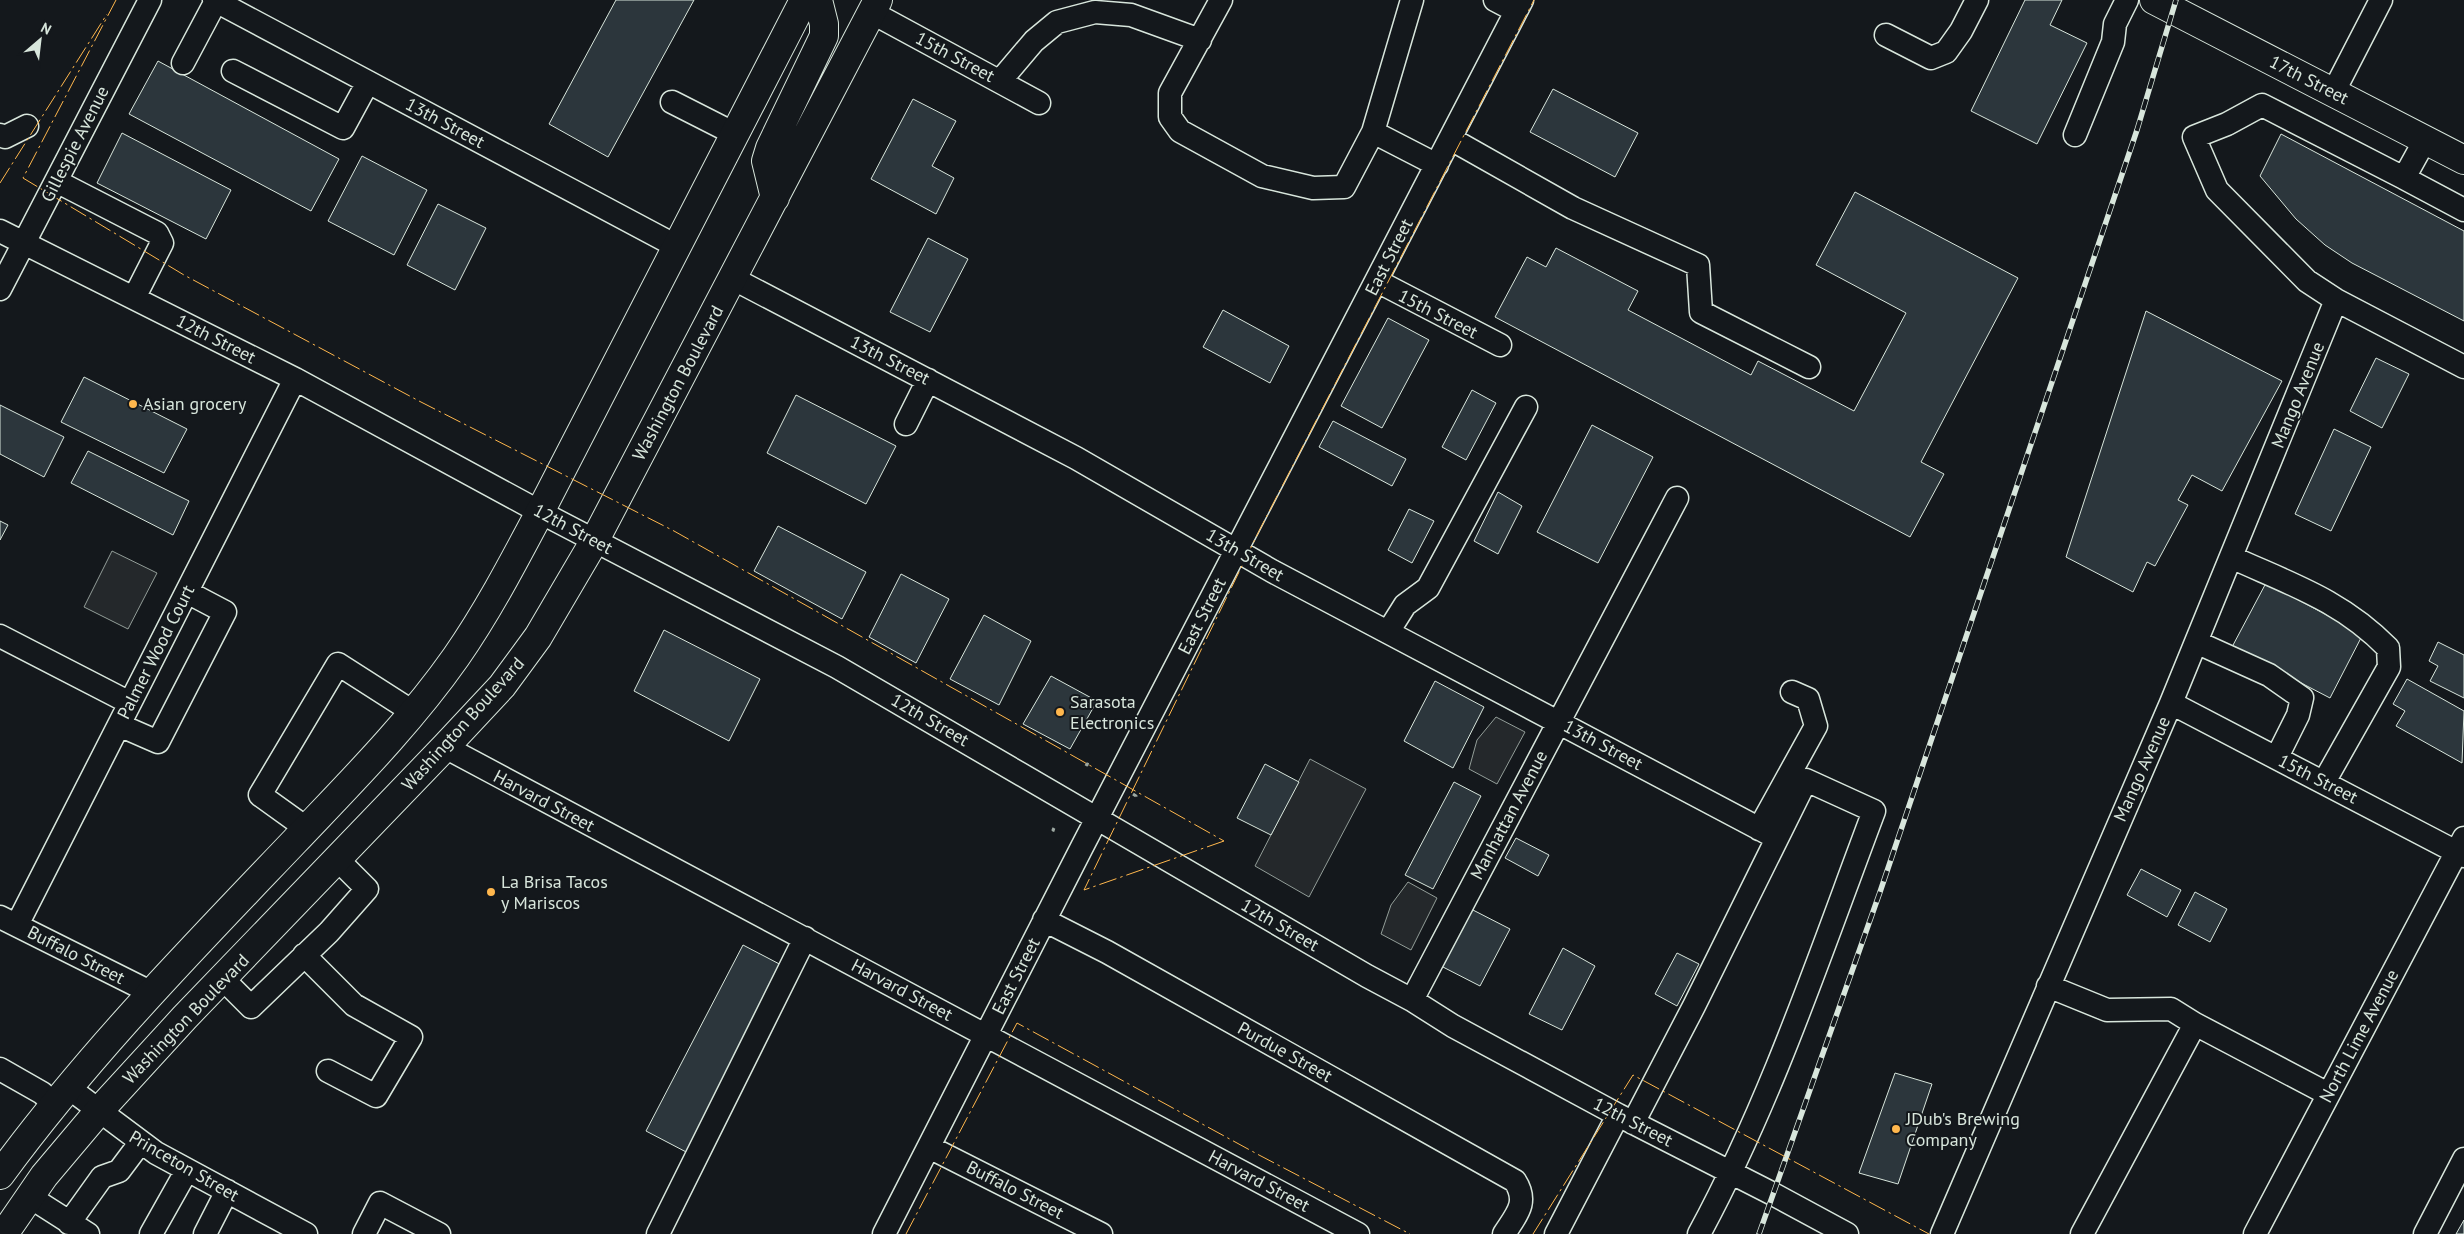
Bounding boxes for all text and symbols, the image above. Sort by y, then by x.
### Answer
north arrow [15,15,65,65]
text: N [38,18,54,39]
street label: 15th Street [912,26,999,87]
street label: 17th Street [2266,50,2353,109]
street label: Gillespie Avenue [35,82,114,206]
street label: 13th Street [402,92,489,153]
street label: East Street [1359,215,1418,299]
street label: 15th Street [1395,284,1482,343]
street label: Washington Boulevard [627,301,728,464]
street label: 12th Street [173,309,260,368]
street label: 13th Street [847,330,934,389]
street label: Mango Avenue [2266,338,2329,451]
place label: Asian grocery [143,392,247,415]
marker: Asian grocery [127,398,139,410]
street label: 12th Street [530,498,617,559]
street label: 13th Street [1202,523,1288,586]
street label: East Street [1172,574,1231,658]
street label: Palmer Wood Court [112,581,199,723]
street label: Washington Boulevard [396,652,529,795]
street label: 12th Street [887,688,973,751]
place label: Sarasota Electronics [1070,690,1154,734]
marker: Sarasota Electronics [1054,706,1066,718]
street label: Mango Avenue [2108,713,2175,825]
street label: 13th Street [1560,714,1647,775]
street label: Manhattan Avenue [1465,746,1552,883]
street label: 15th Street [2275,749,2362,808]
street label: Harvard Street [490,764,599,837]
place label: La Brisa Tacos y Mariscos [501,870,608,914]
marker: La Brisa Tacos y Mariscos [485,886,497,898]
street label: 12th Street [1237,893,1323,956]
street label: Buffalo Street [24,920,129,989]
street label: East Street [986,934,1045,1018]
street label: Washington Boulevard [118,949,254,1089]
street label: Harvard Street [848,953,957,1026]
street label: North Lime Avenue [2314,965,2403,1106]
street label: Purdue Street [1234,1016,1337,1087]
street label: 12th Street [1590,1092,1677,1151]
place label: JDub's Brewing Company [1905,1107,2020,1151]
marker: JDub's Brewing Company [1890,1123,1902,1135]
street label: Princeton Street [125,1125,243,1206]
street label: Harvard Street [1205,1144,1314,1217]
street label: Buffalo Street [963,1155,1068,1224]

